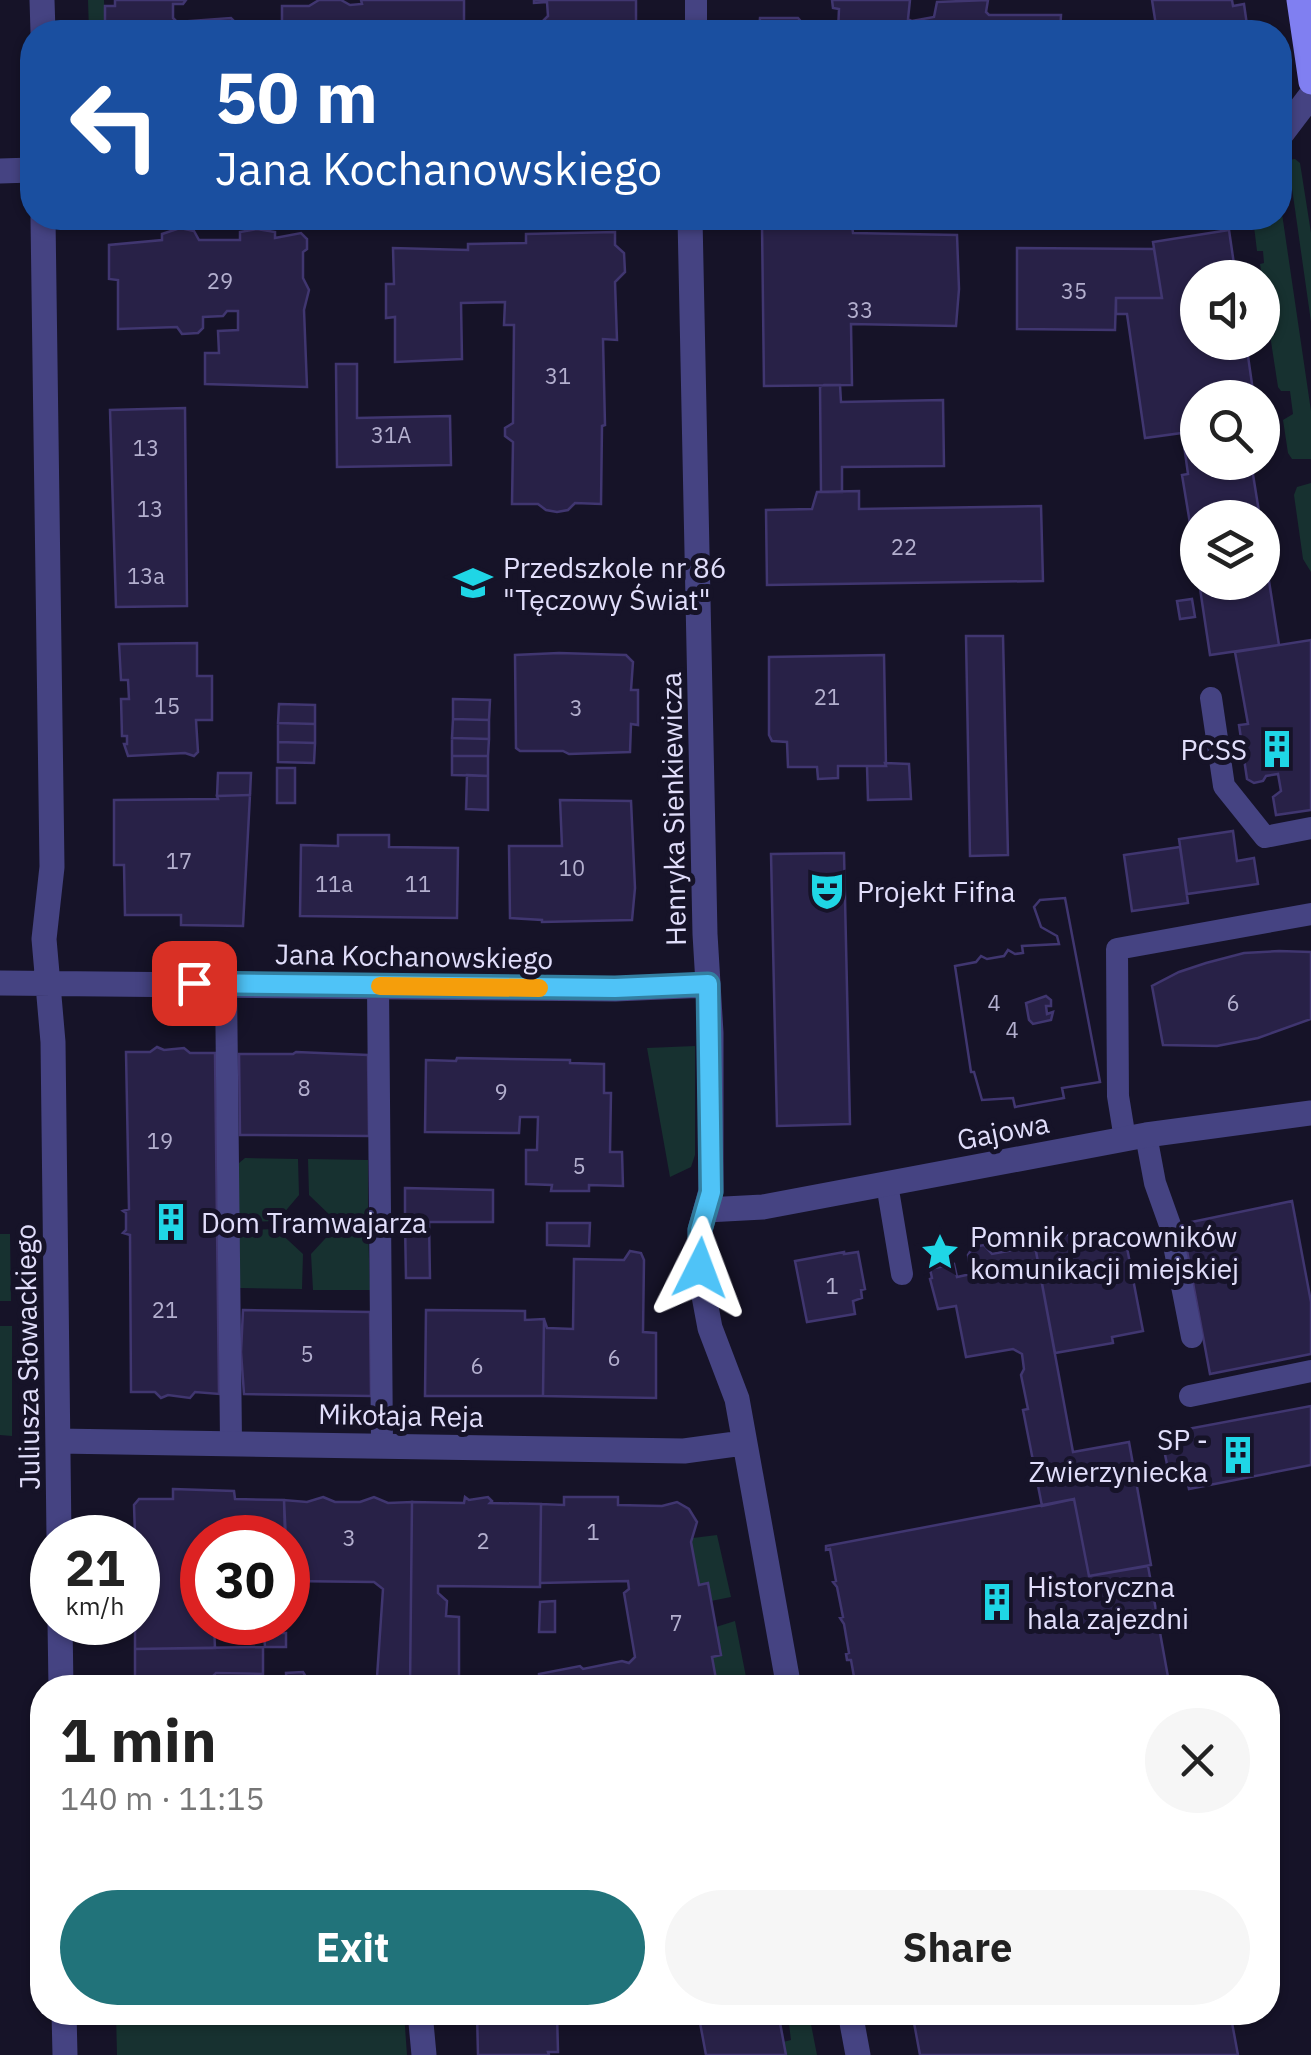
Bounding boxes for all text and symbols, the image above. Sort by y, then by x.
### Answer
text: 50 m [215,51,378,142]
icon: left [50,60,180,190]
text: Jana Kochanowskiego [215,139,662,197]
map controls [1180,260,1280,600]
button: sound [1180,260,1280,360]
house number: 29 [207,266,233,295]
house number: 35 [1061,276,1087,305]
house number: 33 [847,295,873,324]
house number: 31 [545,361,571,390]
button: search [1180,380,1280,480]
house number: 31A [371,420,411,449]
house number: 13 [133,433,159,462]
house number: 13 [137,494,163,523]
button: layers [1180,500,1280,600]
house number: 22 [891,532,917,561]
place label: Przedszkole nr 86 "Tęczowy Świat" [503,549,727,618]
house number: 13a [127,561,165,590]
school or university icon: Przedszkole nr 86 "Tęczowy Świat" [452,562,494,604]
street label: Henryka Sienkiewicza [652,672,694,946]
house number: 21 [814,682,840,711]
house number: 15 [154,691,180,720]
house number: 3 [569,693,583,722]
building icon: PCSS [1256,728,1298,770]
place label: PCSS [1180,731,1247,768]
house number: 17 [166,846,192,875]
house number: 10 [559,853,585,882]
house number: 11a [315,869,353,898]
house number: 11 [405,869,431,898]
theatre icon: Projekt Fifna [806,870,848,912]
place label: Projekt Fifna [857,873,1015,910]
street label: Jana Kochanowskiego [275,935,553,977]
pin [152,941,237,1026]
icon: arrive [167,956,222,1011]
house number: 4 [987,988,1001,1017]
house number: 6 [1226,988,1240,1017]
house number: 4 [1005,1015,1019,1044]
house number: 8 [297,1073,311,1102]
house number: 9 [494,1077,508,1106]
street label: Gajowa [954,1104,1052,1158]
house number: 19 [147,1126,173,1155]
house number: 5 [572,1151,586,1180]
building icon: Dom Tramwajarza [150,1201,192,1243]
place label: Dom Tramwajarza [201,1204,427,1241]
position arrow [648,1216,752,1320]
place label: Pomnik pracowników komunikacji miejskiej [970,1218,1239,1287]
street label: Juliusza Słowackiego [6,1224,48,1490]
place icon: Pomnik pracowników komunikacji miejskiej [919,1231,961,1273]
house number: 1 [825,1271,839,1300]
house number: 21 [152,1295,178,1324]
house number: 5 [300,1339,314,1368]
house number: 6 [607,1343,621,1372]
house number: 6 [470,1351,484,1380]
street label: Mikołaja Reja [318,1395,484,1435]
place label: SP - Zwierzyniecka [1029,1421,1208,1490]
building icon: SP - Zwierzyniecka [1217,1434,1259,1476]
speed limit sign: 30 [180,1515,310,1645]
house number: 1 [586,1517,600,1546]
house number: 3 [342,1523,356,1552]
house number: 2 [476,1526,490,1555]
text: 21 [65,1535,125,1600]
place label: Historyczna hala zajezdni [1027,1568,1189,1637]
building icon: Historyczna hala zajezdni [976,1581,1018,1623]
text: km/h [66,1589,124,1622]
house number: 7 [669,1608,683,1637]
text: 1 min [60,1700,217,1779]
button: close [1145,1708,1250,1813]
text: 140 m · 11:15 [60,1777,265,1819]
button: Exit [60,1890,645,2005]
button: Share [665,1890,1250,2005]

